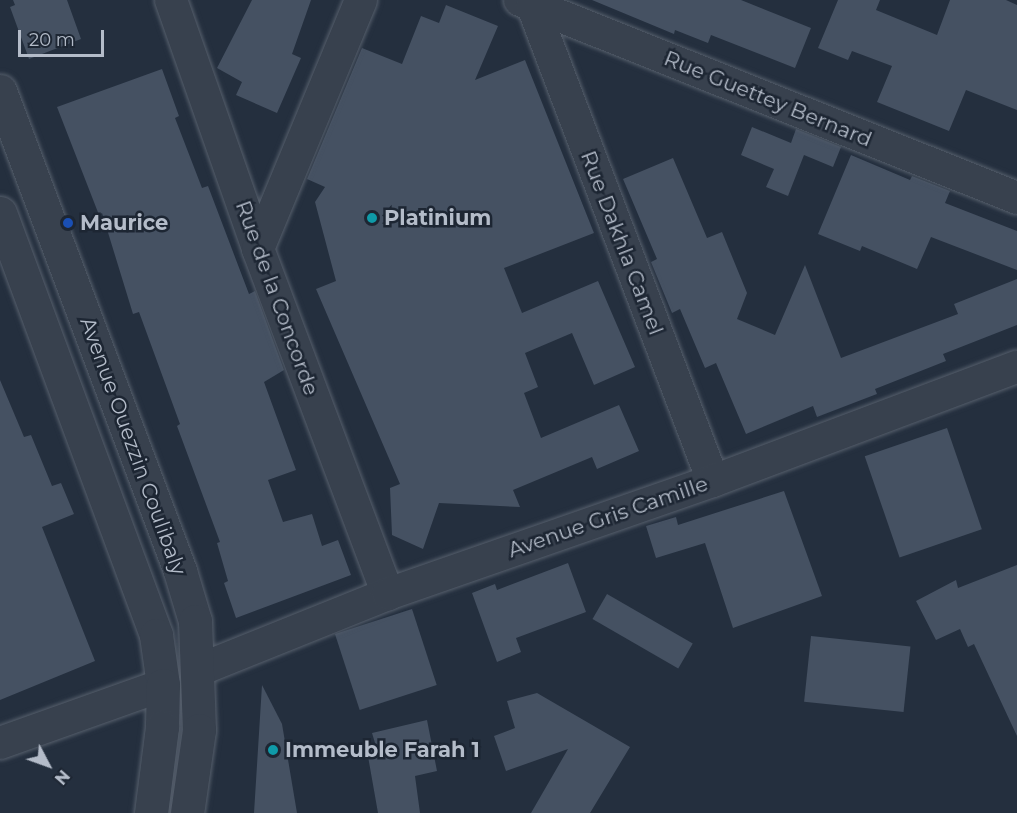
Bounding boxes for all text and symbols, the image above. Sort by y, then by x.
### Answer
scale bar [21,18,106,56]
text: 20 m [29,29,75,51]
street label: Rue Guettey Bernard [660,46,876,152]
street label: Rue Dakhla Camel [575,147,669,339]
street label: Rue de la Concorde [230,197,324,399]
place label: Platinium [384,205,491,231]
place label: Maurice [80,210,168,236]
marker: Platinium [365,211,379,225]
marker: Maurice [61,216,75,230]
street label: Avenue Ouezzin Coulibaly [75,314,191,578]
street label: Avenue Gris Camille [505,471,711,563]
north arrow [18,735,78,795]
place label: Immeuble Farah 1 [285,737,480,763]
marker: Immeuble Farah 1 [266,743,280,757]
text: N [51,766,73,788]

